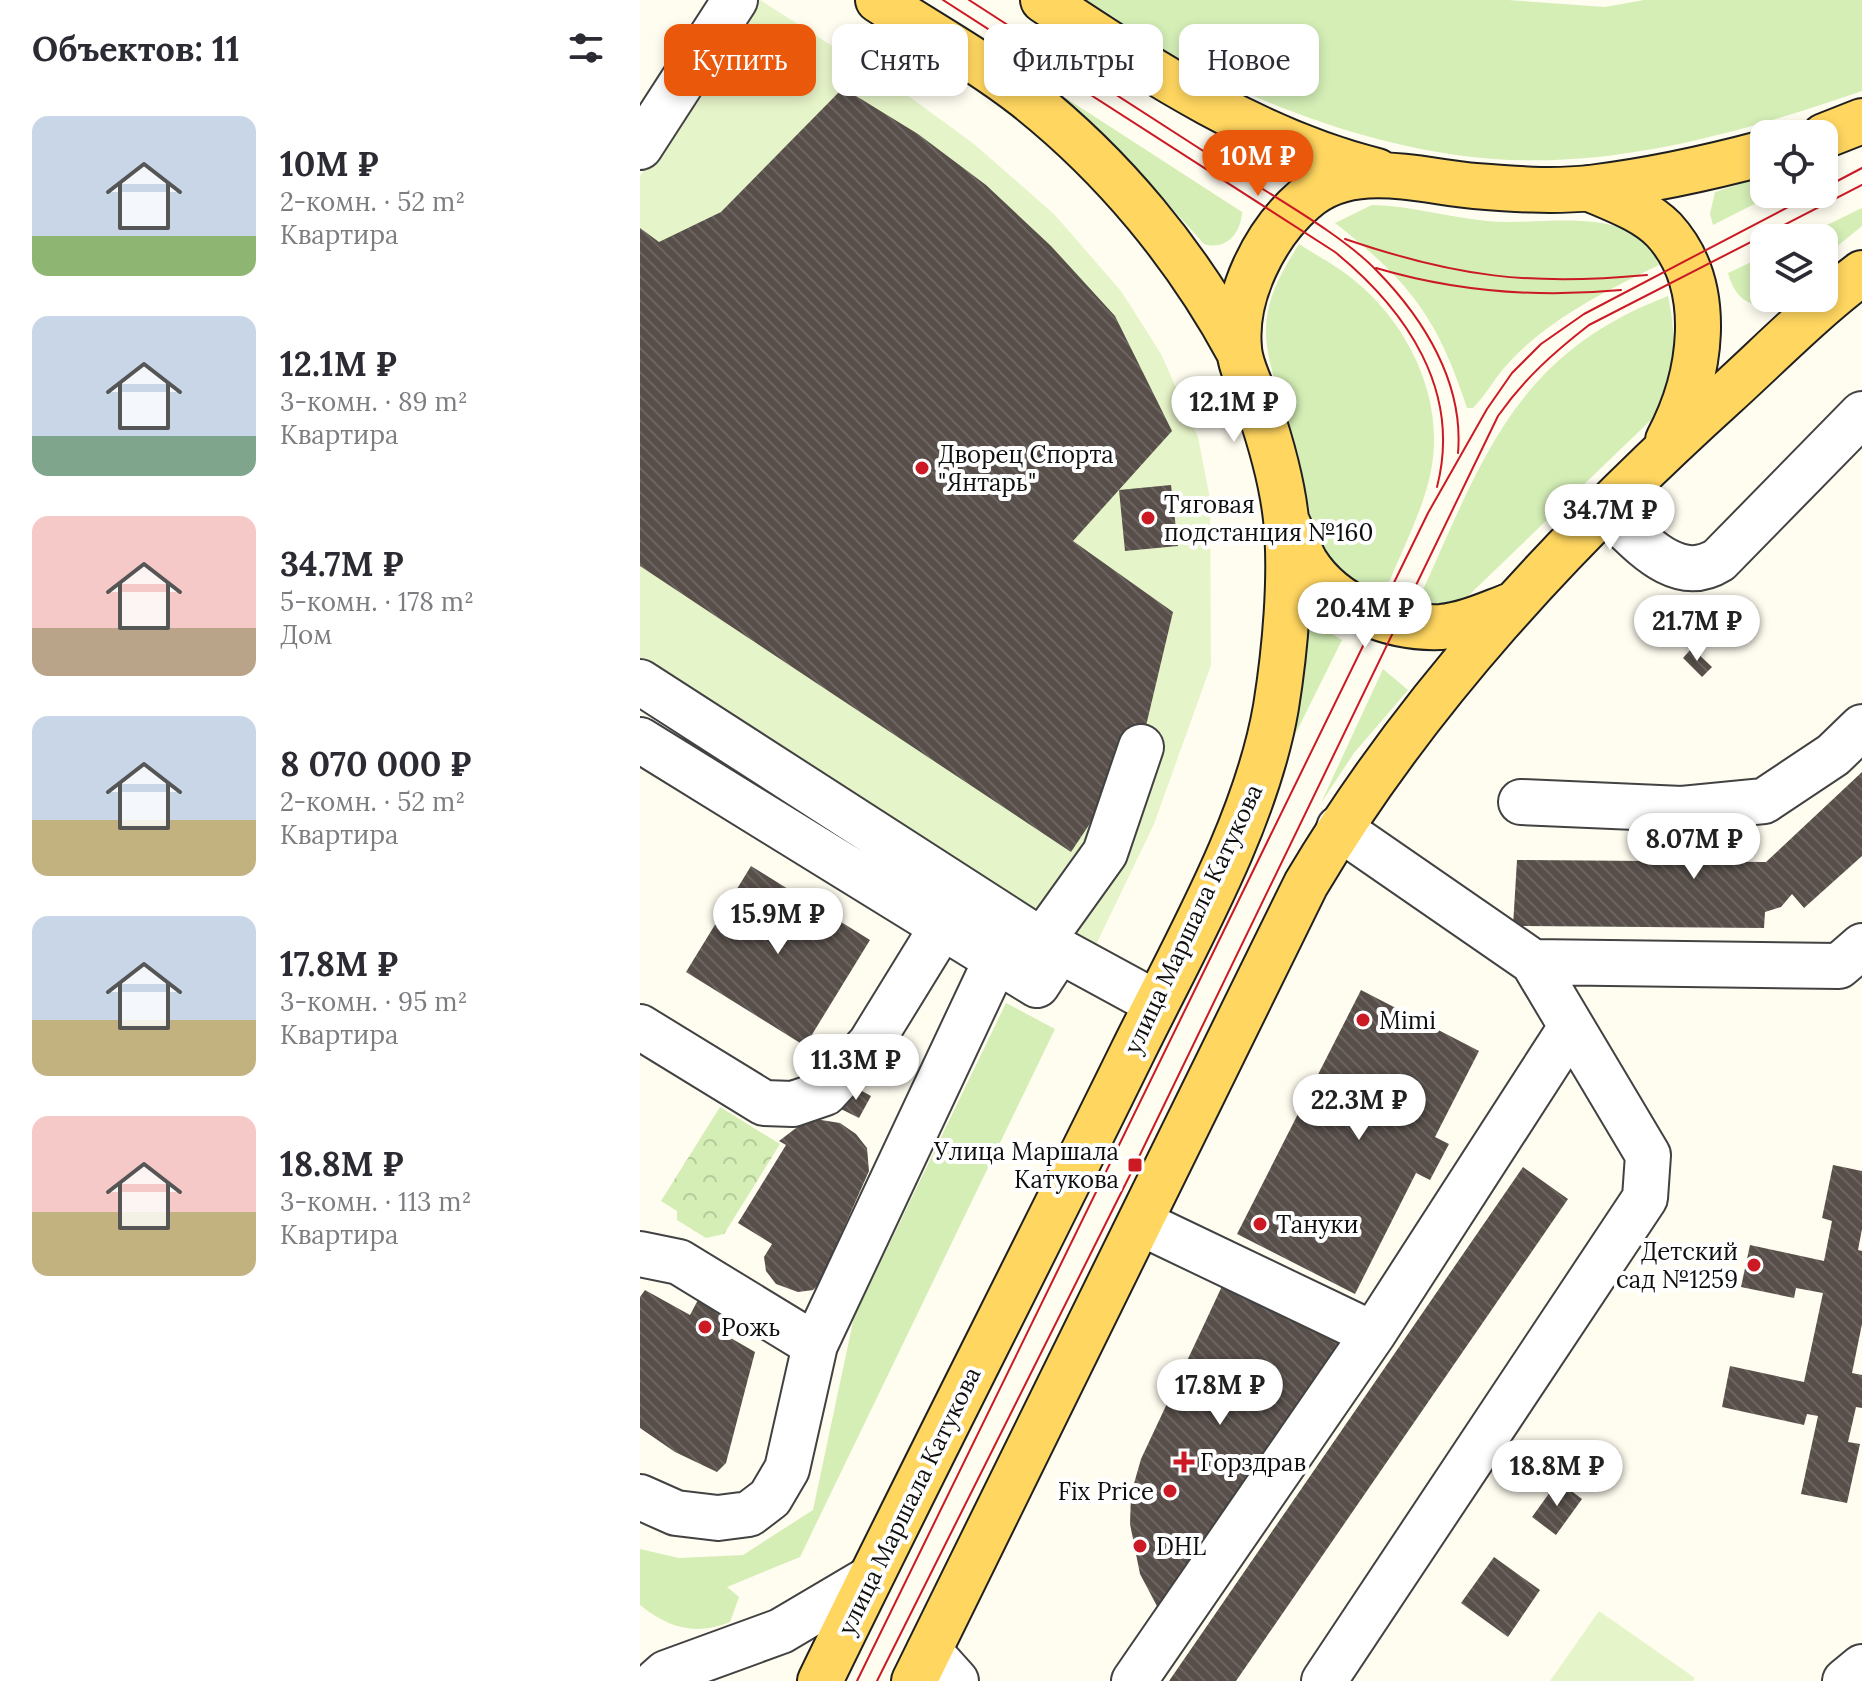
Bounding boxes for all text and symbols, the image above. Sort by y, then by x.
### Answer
chip: Купить [664,24,816,96]
chip: Снять [832,24,968,96]
chip: Фильтры [984,24,1163,96]
chip: Новое [1179,24,1319,96]
icon: filters [564,26,608,70]
text: Объектов: 11 [32,27,240,70]
map controls [1750,120,1838,312]
button: locate [1750,120,1838,208]
pin: 10M ₽ [1202,130,1314,198]
text: 10M ₽ [1220,139,1296,172]
text: 10M ₽ [280,142,378,185]
icon: home [96,148,192,244]
text: 2-комн. · 52 m² [280,185,465,218]
text: Квартира [280,218,398,251]
button: layers [1750,224,1838,312]
text: 12.1M ₽ [280,342,397,385]
icon: home [96,348,192,444]
pin: 12.1M ₽ [1160,376,1308,444]
text: 3-комн. · 89 m² [280,385,468,418]
text: 12.1M ₽ [1189,385,1279,418]
text: Квартира [280,418,398,451]
place label: Дворец Спорта "Янтарь" [938,439,1114,498]
marker: Дворец Спорта "Янтарь" [913,459,931,477]
pin: 34.7M ₽ [1536,484,1684,552]
place label: Тяговая подстанция №160 [1164,489,1373,548]
text: 34.7M ₽ [1563,493,1657,526]
marker: Тяговая подстанция №160 [1139,509,1157,527]
text: 34.7M ₽ [280,542,404,585]
icon: home [96,548,192,644]
pin: 20.4M ₽ [1291,582,1439,650]
text: 5-комн. · 178 m² [280,585,474,618]
text: 20.4M ₽ [1316,591,1414,624]
pin: 21.7M ₽ [1623,595,1771,663]
text: 21.7M ₽ [1652,604,1742,637]
text: Дом [280,618,332,651]
text: 8 070 000 ₽ [280,742,471,785]
icon: home [96,748,192,844]
street label: улица Маршала Катукова [1117,779,1269,1059]
text: 2-комн. · 52 m² [280,785,465,818]
pin: 8.07M ₽ [1620,813,1768,881]
text: Квартира [280,818,398,851]
text: 8.07M ₽ [1645,822,1743,855]
pin: 15.9M ₽ [704,888,852,956]
text: 15.9M ₽ [731,897,825,930]
text: 17.8M ₽ [280,942,398,985]
icon: home [96,948,192,1044]
text: 3-комн. · 95 m² [280,985,467,1018]
place label: Mimi [1379,1005,1436,1036]
marker: Mimi [1354,1011,1372,1029]
text: Квартира [280,1018,398,1051]
pin: 11.3M ₽ [782,1034,930,1102]
text: 11.3M ₽ [811,1043,901,1076]
pin: 22.3M ₽ [1285,1074,1433,1142]
text: 22.3M ₽ [1311,1083,1407,1116]
place label: Улица Маршала Катукова [933,1136,1119,1195]
text: 18.8M ₽ [280,1142,404,1185]
icon: home [96,1148,192,1244]
marker: Улица Маршала Катукова [1126,1156,1144,1174]
text: 3-комн. · 113 m² [280,1185,472,1218]
place label: Тануки [1276,1209,1359,1240]
marker: Тануки [1251,1215,1269,1233]
text: Квартира [280,1218,398,1251]
place label: Детский сад №1259 [1616,1236,1738,1295]
marker: Детский сад №1259 [1745,1256,1763,1274]
place label: Рожь [721,1312,780,1343]
marker: Рожь [696,1318,714,1336]
pin: 17.8M ₽ [1146,1359,1294,1427]
street label: улица Маршала Катукова [831,1362,987,1640]
text: 17.8M ₽ [1175,1368,1265,1401]
pin: 18.8M ₽ [1483,1440,1631,1508]
place label: Горздрав [1200,1447,1306,1478]
text: 18.8M ₽ [1510,1449,1604,1482]
marker: Горздрав [1175,1453,1193,1471]
place label: Fix Price [1058,1476,1154,1507]
marker: Fix Price [1161,1482,1179,1500]
place label: DHL [1156,1531,1206,1562]
marker: DHL [1131,1537,1149,1555]

